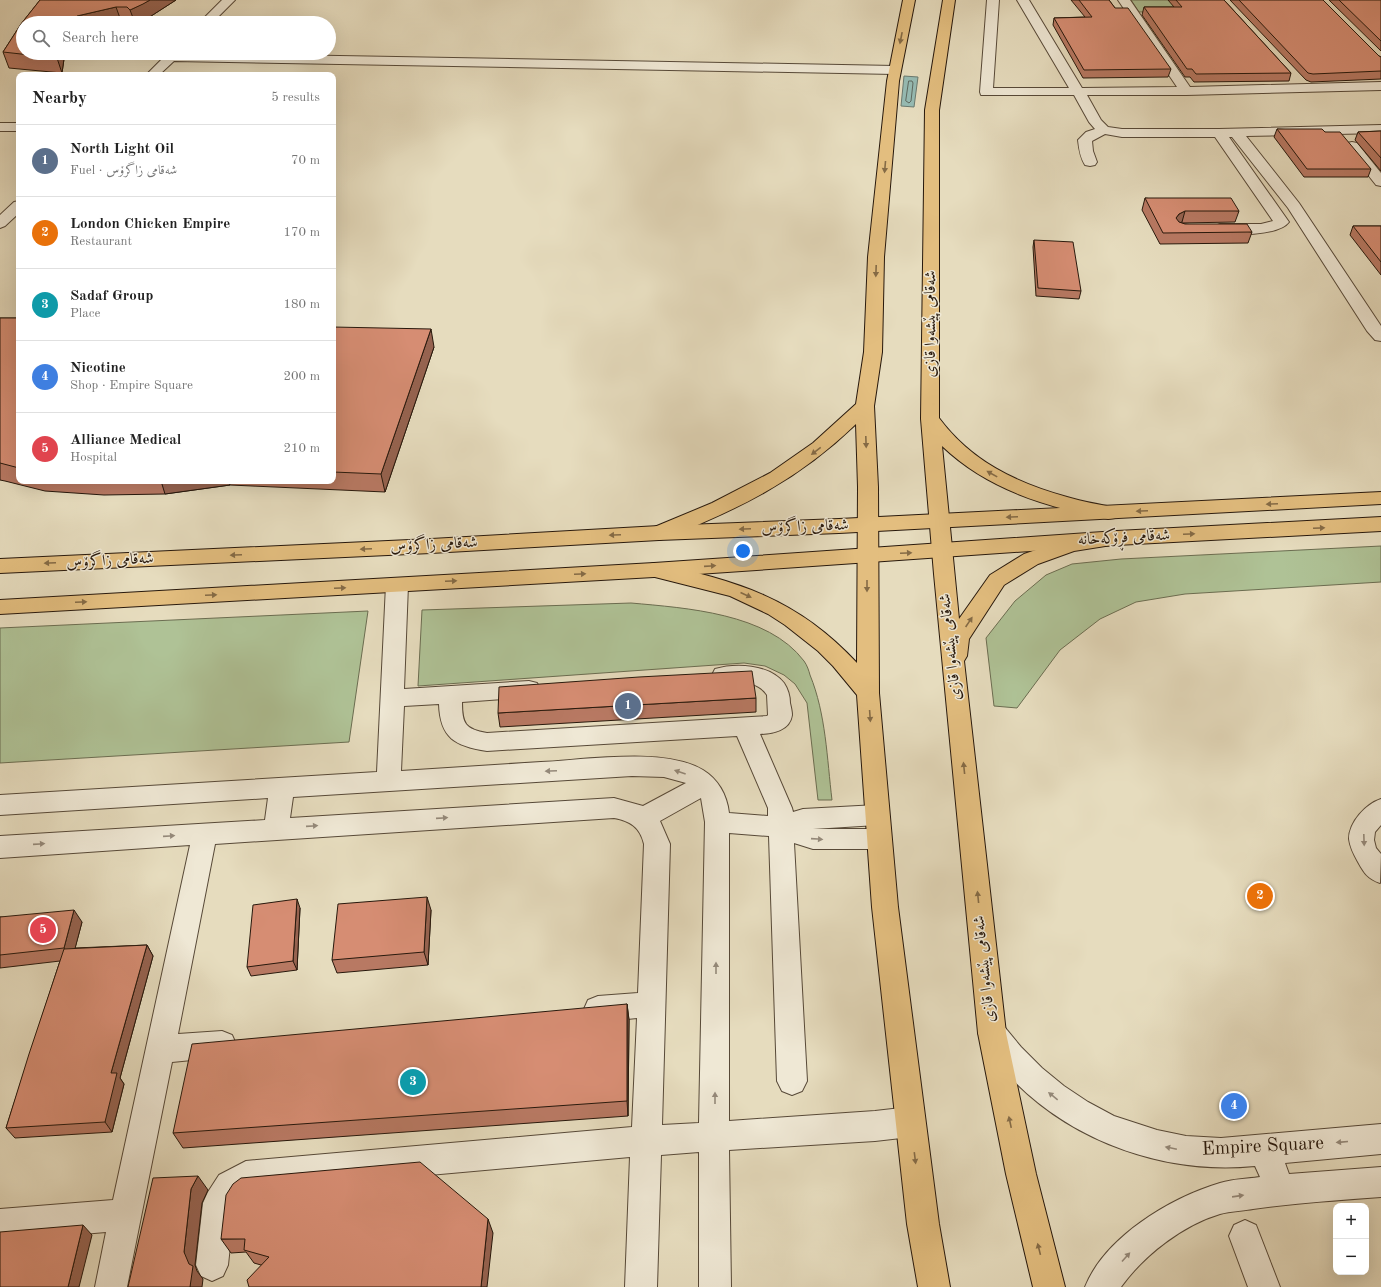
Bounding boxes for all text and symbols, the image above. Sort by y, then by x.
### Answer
search box [16,16,336,60]
icon: search [30,27,52,49]
text: Search here [62,31,139,46]
one-way arrow [898,32,904,44]
text: Nearby [32,90,87,107]
text: 5 results [271,91,320,104]
text: North Light Oil [70,142,174,157]
text: 1 [41,154,49,167]
text: 70 m [291,154,320,167]
one-way arrow [881,161,888,173]
text: Fuel · شەقامی زاگرۆس [70,164,177,177]
text: London Chicken Empire [70,217,230,232]
text: 2 [41,226,49,239]
text: 170 m [283,226,320,239]
text: Restaurant [70,235,132,248]
one-way arrow [872,265,879,277]
street label: شەقامی پێشەوا قازی [923,270,941,378]
text: Sadaf Group [70,289,153,304]
text: 3 [41,298,49,311]
text: 180 m [283,298,320,311]
text: Place [70,307,100,320]
text: Nicotine [70,361,126,376]
text: 4 [41,370,49,383]
text: 200 m [283,370,320,383]
text: Shop · Empire Square [70,379,193,392]
text: Alliance Medical [70,433,181,448]
one-way arrow [863,436,870,448]
text: 5 [41,442,49,455]
text: 210 m [283,442,320,455]
one-way arrow [810,446,821,455]
text: Hospital [70,451,117,464]
one-way arrow [986,471,998,478]
one-way arrow [1266,501,1278,508]
one-way arrow [1135,508,1148,514]
street label: شەقامی زاگرۆس [761,513,849,538]
one-way arrow [1006,514,1018,521]
one-way arrow [1313,524,1325,531]
street label: شەقامی فڕۆکەخانە [1077,525,1171,553]
one-way arrow [739,526,751,533]
street label: شەقامی زاگرۆس [390,531,478,556]
one-way arrow [1183,531,1195,538]
one-way arrow [609,532,621,539]
your location [733,541,753,561]
one-way arrow [359,546,372,552]
street label: شەقامی زاگرۆس [66,547,154,572]
one-way arrow [900,550,912,557]
one-way arrow [230,551,242,558]
one-way arrow [44,560,56,567]
one-way arrow [704,562,716,569]
one-way arrow [574,571,587,577]
one-way arrow [445,578,457,585]
one-way arrow [864,580,870,593]
one-way arrow [334,584,346,591]
one-way arrow [205,592,218,598]
one-way arrow [740,592,751,598]
street label: شەقامی پێشەوا قازی [937,593,967,701]
one-way arrow [75,599,87,606]
one-way arrow [965,617,973,627]
pin: 1 [615,691,641,721]
one-way arrow [866,710,873,722]
one-way arrow [960,762,967,774]
one-way arrow [545,768,557,775]
one-way arrow [674,769,686,775]
one-way arrow [436,815,448,822]
one-way arrow [306,823,318,830]
one-way arrow [163,832,175,839]
one-way arrow [1360,833,1367,846]
one-way arrow [811,835,823,842]
one-way arrow [33,841,45,848]
pin: 2 [1247,881,1273,911]
one-way arrow [974,891,981,903]
pin: 5 [30,915,56,945]
street label: شەقامی پێشەوا قازی [971,915,1001,1023]
one-way arrow [713,961,719,974]
pin: 3 [400,1067,426,1097]
one-way arrow [712,1091,718,1104]
one-way arrow [1048,1091,1059,1100]
pin: 4 [1221,1091,1247,1121]
one-way arrow [1007,1116,1013,1129]
street label: Empire Square [1201,1134,1325,1160]
one-way arrow [1336,1139,1348,1146]
one-way arrow [1165,1145,1177,1151]
one-way arrow [911,1152,918,1164]
one-way arrow [1231,1193,1244,1199]
map controls [1333,1203,1369,1275]
button: + [1333,1203,1369,1239]
button: − [1333,1239,1369,1275]
one-way arrow [1036,1243,1042,1255]
one-way arrow [1121,1252,1130,1262]

